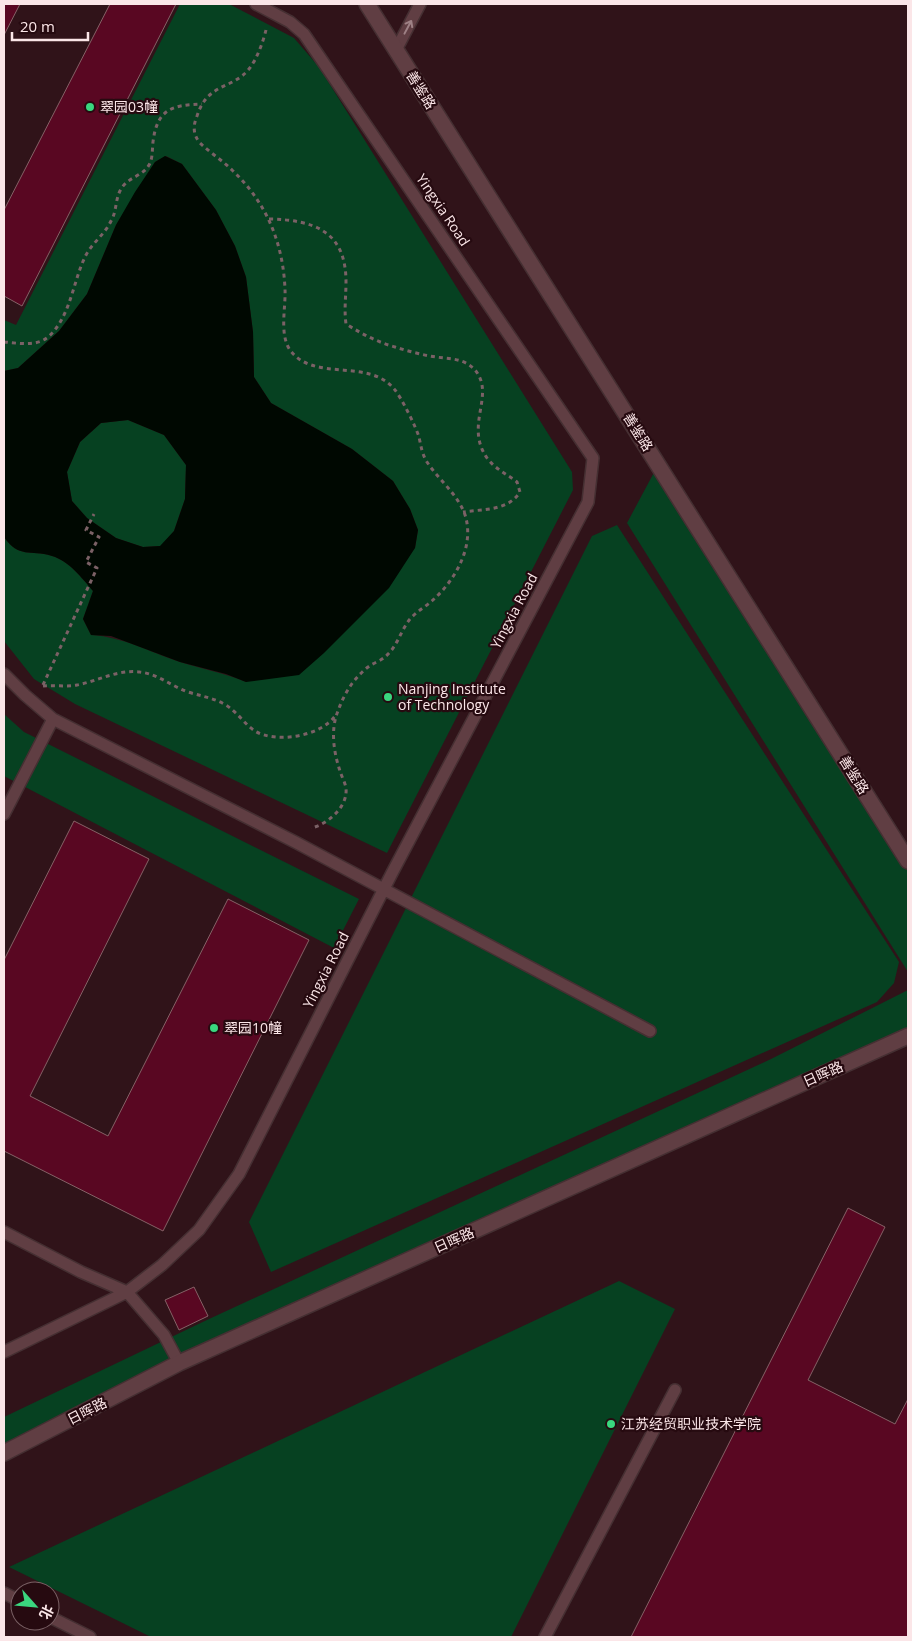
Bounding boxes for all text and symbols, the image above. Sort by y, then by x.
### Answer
scale bar [12,10,89,42]
text: 20 m [20,16,55,36]
one-way arrow [403,19,413,34]
street label: 善鉴路 [402,67,441,113]
place label: 翠园03幢 [100,97,158,116]
marker: 翠园03幢 [84,101,96,113]
street label: Yingxia Road [412,170,475,250]
street label: 善鉴路 [619,409,658,455]
street label: Yingxia Road [486,570,541,652]
place label: Nanjing Institute of Technology [398,679,506,714]
marker: Nanjing Institute of Technology [382,691,394,703]
street label: 善鉴路 [835,752,874,798]
street label: Yingxia Road [298,928,353,1011]
place label: 翠园10幢 [224,1018,282,1037]
marker: 翠园10幢 [208,1022,220,1034]
street label: 日晖路 [800,1056,846,1091]
street label: 日晖路 [431,1222,477,1257]
street label: 日晖路 [64,1393,110,1429]
place label: 江苏经贸职业技术学院 [621,1414,761,1433]
marker: 江苏经贸职业技术学院 [605,1418,617,1430]
north arrow [10,1581,60,1631]
text: 北 [35,1602,59,1623]

